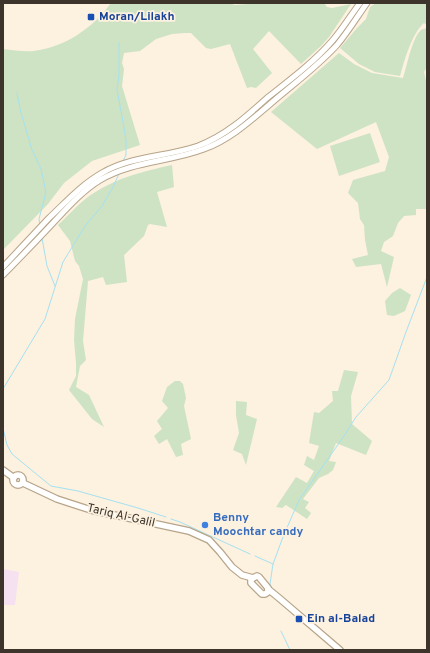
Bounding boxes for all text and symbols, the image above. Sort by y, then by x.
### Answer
place label: Moran/Lilakh [99,9,175,25]
marker: Moran/Lilakh [86,12,96,22]
street label: Tariq Al-Galil [85,500,157,532]
place label: Benny Moochtar candy [213,510,304,540]
marker: Benny Moochtar candy [200,520,210,530]
place label: Ein al-Balad [307,611,375,627]
marker: Ein al-Balad [294,614,304,624]

